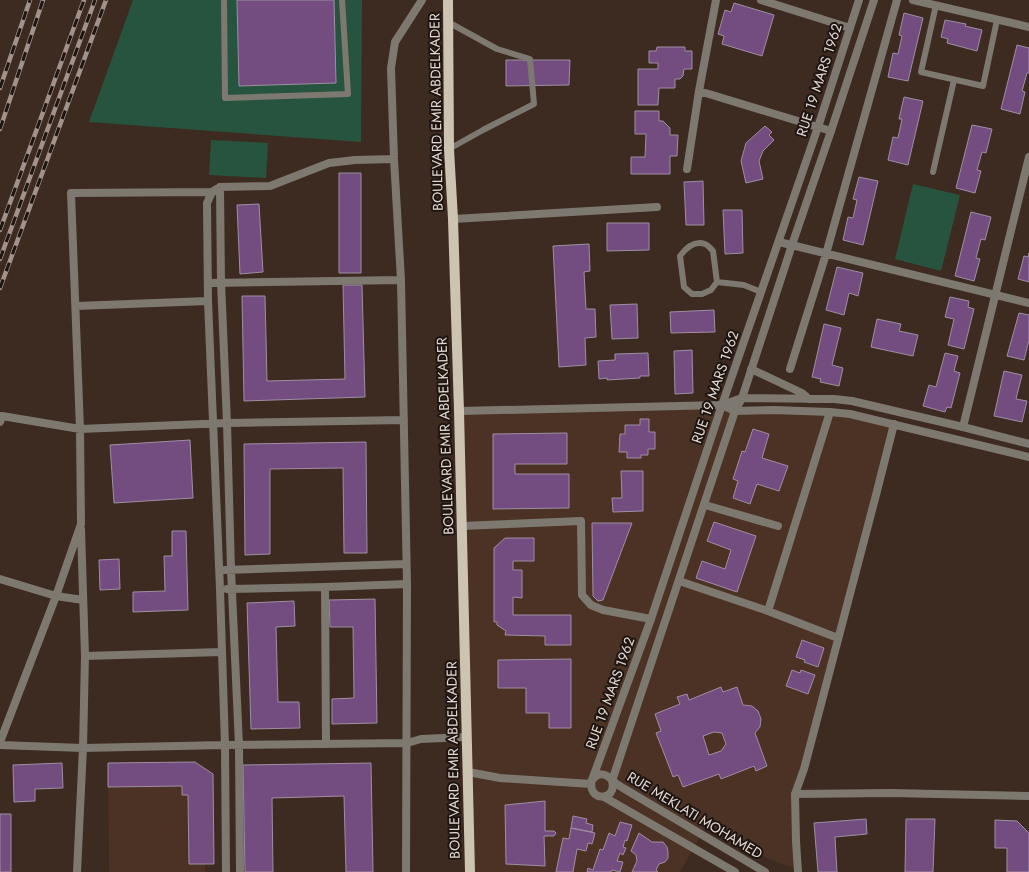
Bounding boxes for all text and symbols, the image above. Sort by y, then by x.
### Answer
street label: BOULEVARD EMIR ABDELKADER [424,13,448,211]
street label: RUE 19 MARS 1962 [791,21,847,139]
street label: RUE 19 MARS 1962 [686,328,744,446]
street label: BOULEVARD EMIR ABDELKADER [432,337,458,535]
street label: RUE 19 MARS 1962 [580,634,640,752]
street label: BOULEVARD EMIR ABDELKADER [441,661,465,859]
street label: RUE MEKLATI MOHAMED [624,767,766,863]

